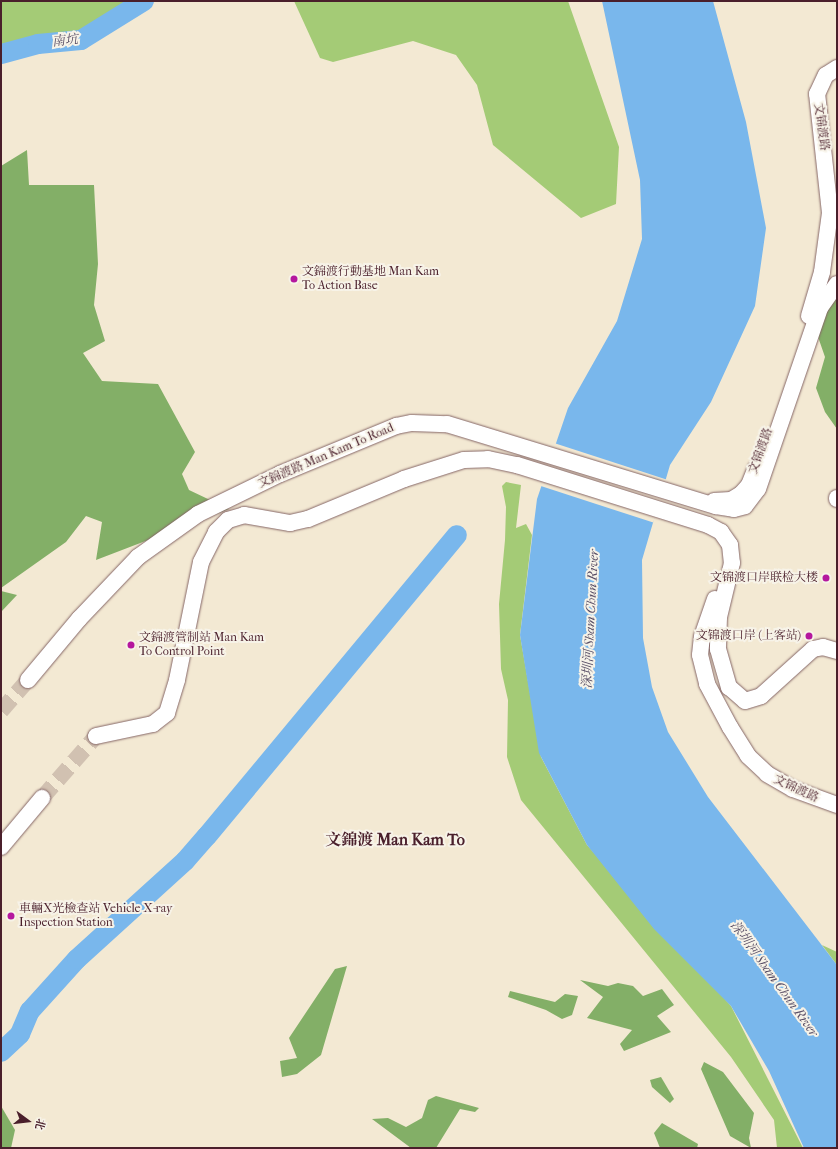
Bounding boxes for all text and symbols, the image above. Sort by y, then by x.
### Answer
water label: 南坑 [51,32,79,50]
street label: 文锦渡路 [811,102,831,152]
place label: 文錦渡行動基地 Man Kam To Action Base [302,265,439,293]
marker: 文錦渡行動基地 Man Kam To Action Base [289,274,299,284]
street label: 文錦渡路 Man Kam To Road [256,421,396,491]
street label: 文锦渡路 [746,426,776,476]
water label: 深圳河 Sham Chun River [580,549,602,689]
place label: 文锦渡口岸联检大楼 [710,571,818,585]
marker: 文锦渡口岸联检大楼 [821,573,831,583]
place label: 文锦渡口岸 (上客站) [696,629,801,643]
place label: 文錦渡管制站 Man Kam To Control Point [139,631,264,659]
marker: 文锦渡口岸 (上客站) [804,631,814,641]
marker: 文錦渡管制站 Man Kam To Control Point [126,640,136,650]
street label: 文锦渡路 [771,772,821,806]
district label: 文錦渡 Man Kam To [325,830,465,850]
place label: 車輛X光檢查站 Vehicle X-ray Inspection Station [19,902,172,930]
marker: 車輛X光檢查站 Vehicle X-ray Inspection Station [6,911,16,921]
water label: 深圳河 Sham Chun River [727,918,821,1040]
north arrow [8,1101,48,1141]
text: 北 [32,1117,48,1131]

